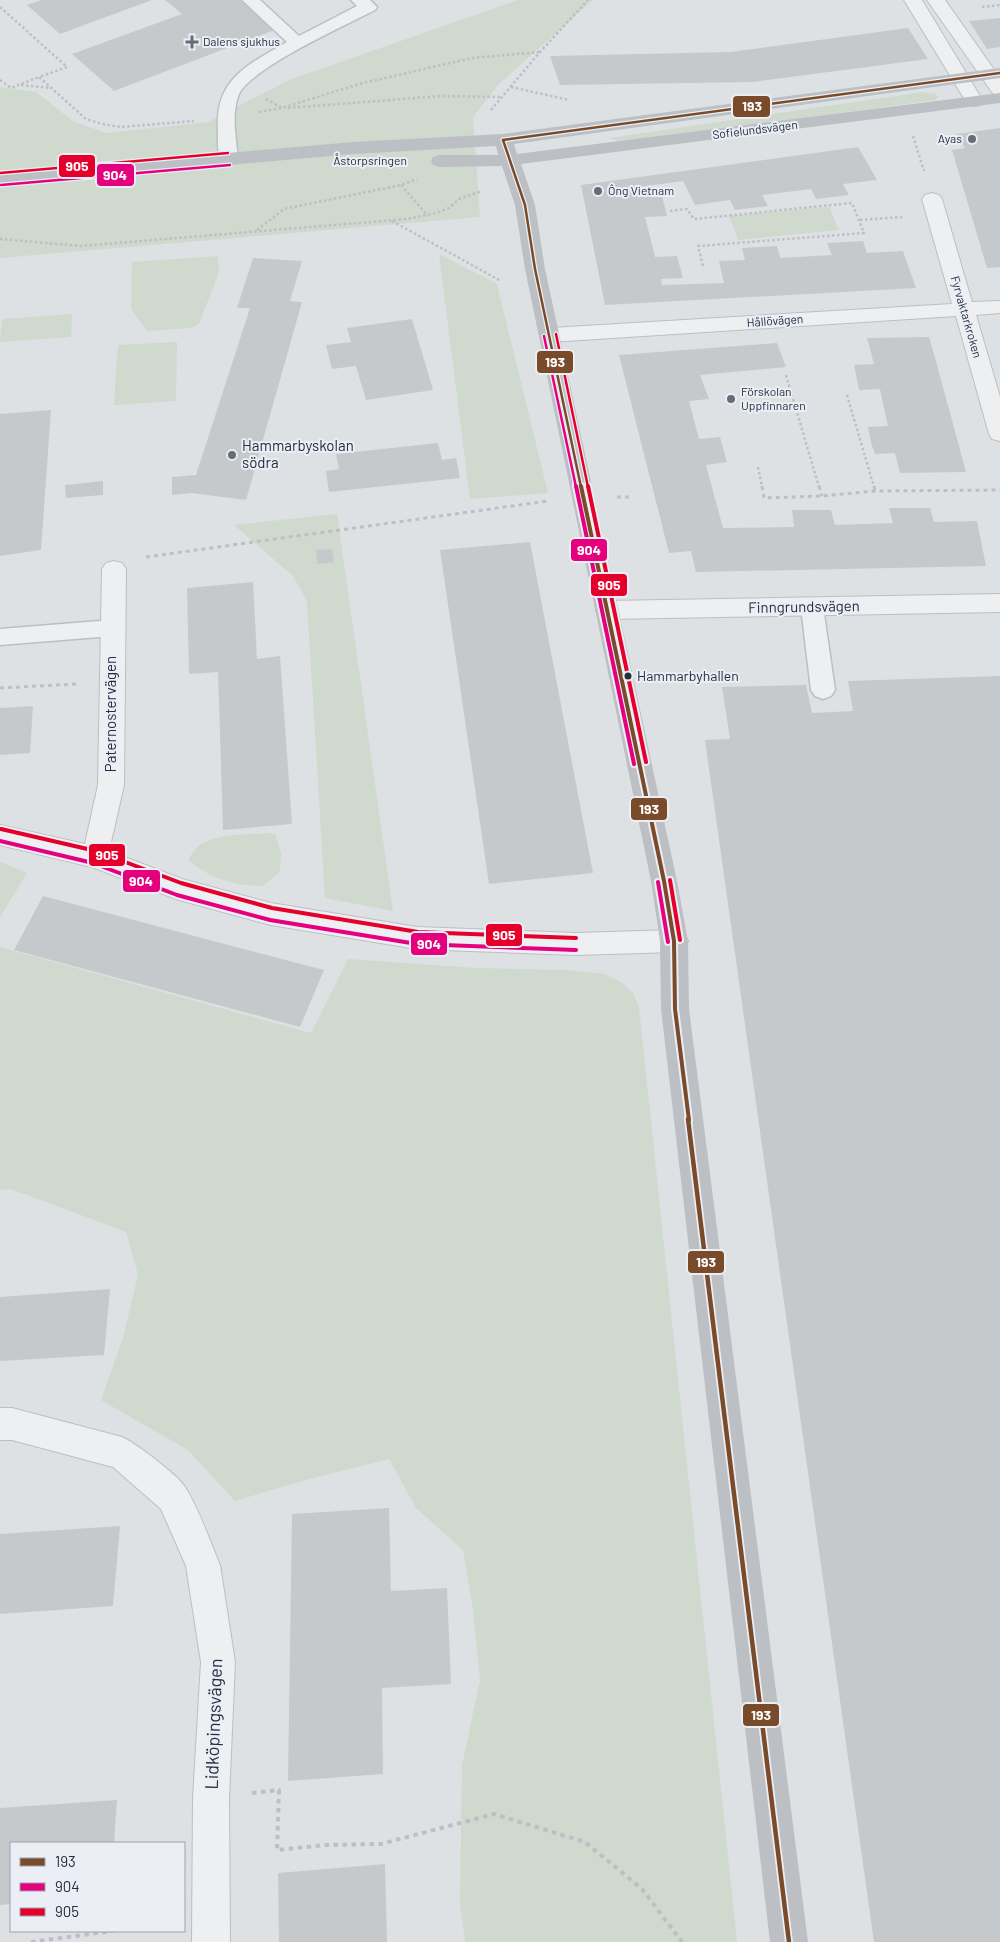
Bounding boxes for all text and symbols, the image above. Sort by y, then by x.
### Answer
place label: Dalens sjukhus [203,34,280,48]
marker: Dalens sjukhus [185,35,199,49]
line badge: 193 [732,95,771,118]
text: 193 [742,97,762,114]
street label: Sofielundsvägen [711,117,798,141]
place label: Ayas [938,131,962,145]
marker: Ayas [966,133,978,145]
street label: Åstorpsringen [333,153,407,167]
line badge: 905 [58,154,96,178]
text: 905 [66,157,89,174]
line badge: 904 [96,163,135,187]
text: 904 [103,166,127,183]
place label: Ông Vietnam [608,183,674,197]
marker: Ông Vietnam [592,185,604,197]
street label: Fyrvaktarkroken [949,274,985,359]
street label: Hållövägen [746,311,804,329]
line badge: 193 [536,350,574,374]
text: 193 [545,353,565,370]
place label: Förskolan Uppfinnaren [741,384,806,412]
marker: Förskolan Uppfinnaren [725,393,737,405]
place label: Hammarbyskolan södra [242,436,354,471]
marker: Hammarbyskolan södra [226,449,238,461]
line badge: 904 [570,538,608,562]
text: 904 [577,541,601,558]
line badge: 905 [590,573,628,597]
text: 905 [598,576,621,593]
street label: Finngrundsvägen [748,596,860,616]
street label: Paternostervägen [101,656,119,772]
place label: Hammarbyhallen [637,667,739,684]
marker: Hammarbyhallen [623,671,633,681]
line badge: 193 [630,797,668,821]
text: 193 [639,800,659,817]
line badge: 905 [88,843,126,867]
text: 905 [96,846,119,863]
line badge: 904 [122,869,161,893]
text: 904 [129,872,153,889]
line badge: 905 [485,923,523,947]
text: 905 [493,926,516,943]
line badge: 904 [410,932,448,956]
text: 904 [417,935,441,952]
line badge: 193 [687,1250,725,1274]
text: 193 [696,1253,716,1270]
street label: Lidköpingsvägen [200,1658,226,1790]
line badge: 193 [742,1703,780,1727]
text: 193 [751,1706,771,1723]
legend [10,1842,185,1932]
text: 193 [55,1852,76,1870]
text: 904 [55,1877,80,1895]
text: 905 [55,1902,79,1920]

